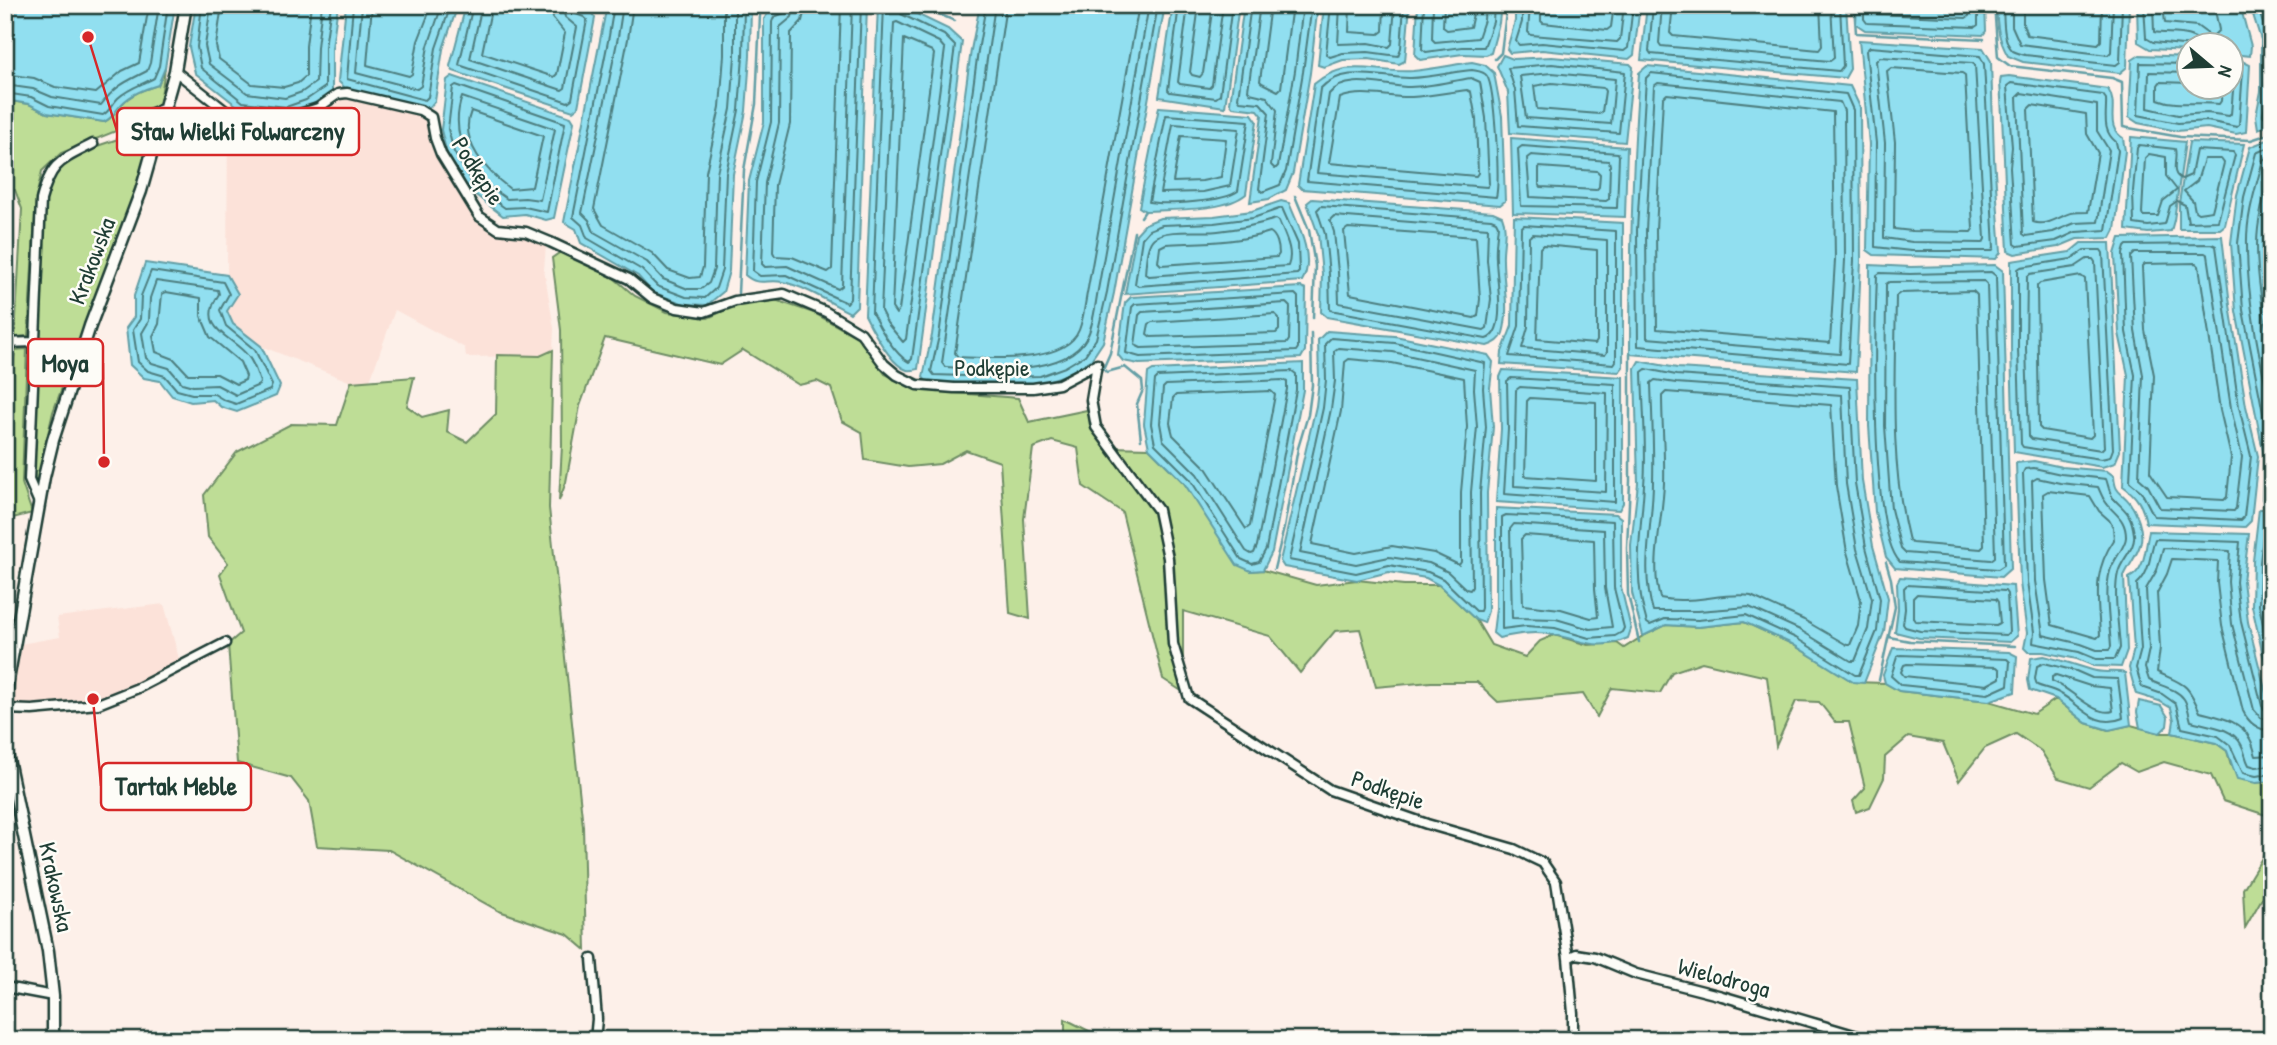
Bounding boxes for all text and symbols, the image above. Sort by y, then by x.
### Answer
north arrow [2176,32,2246,102]
text: N [2212,63,2240,81]
callout: Staw Wielki Folwarczny [117,108,359,155]
text: Staw Wielki Folwarczny [131,113,345,149]
street label: Podkępie [445,130,513,211]
street label: Krakowska [60,213,122,309]
callout: Moya [28,339,103,386]
text: Moya [41,345,89,381]
street label: Podkępie [954,351,1030,383]
street label: Podkępie [1348,762,1430,817]
callout: Tartak Meble [101,763,251,810]
text: Tartak Meble [114,768,238,803]
street label: Krakowska [32,839,82,934]
street label: Wielodroga [1675,949,1774,1005]

